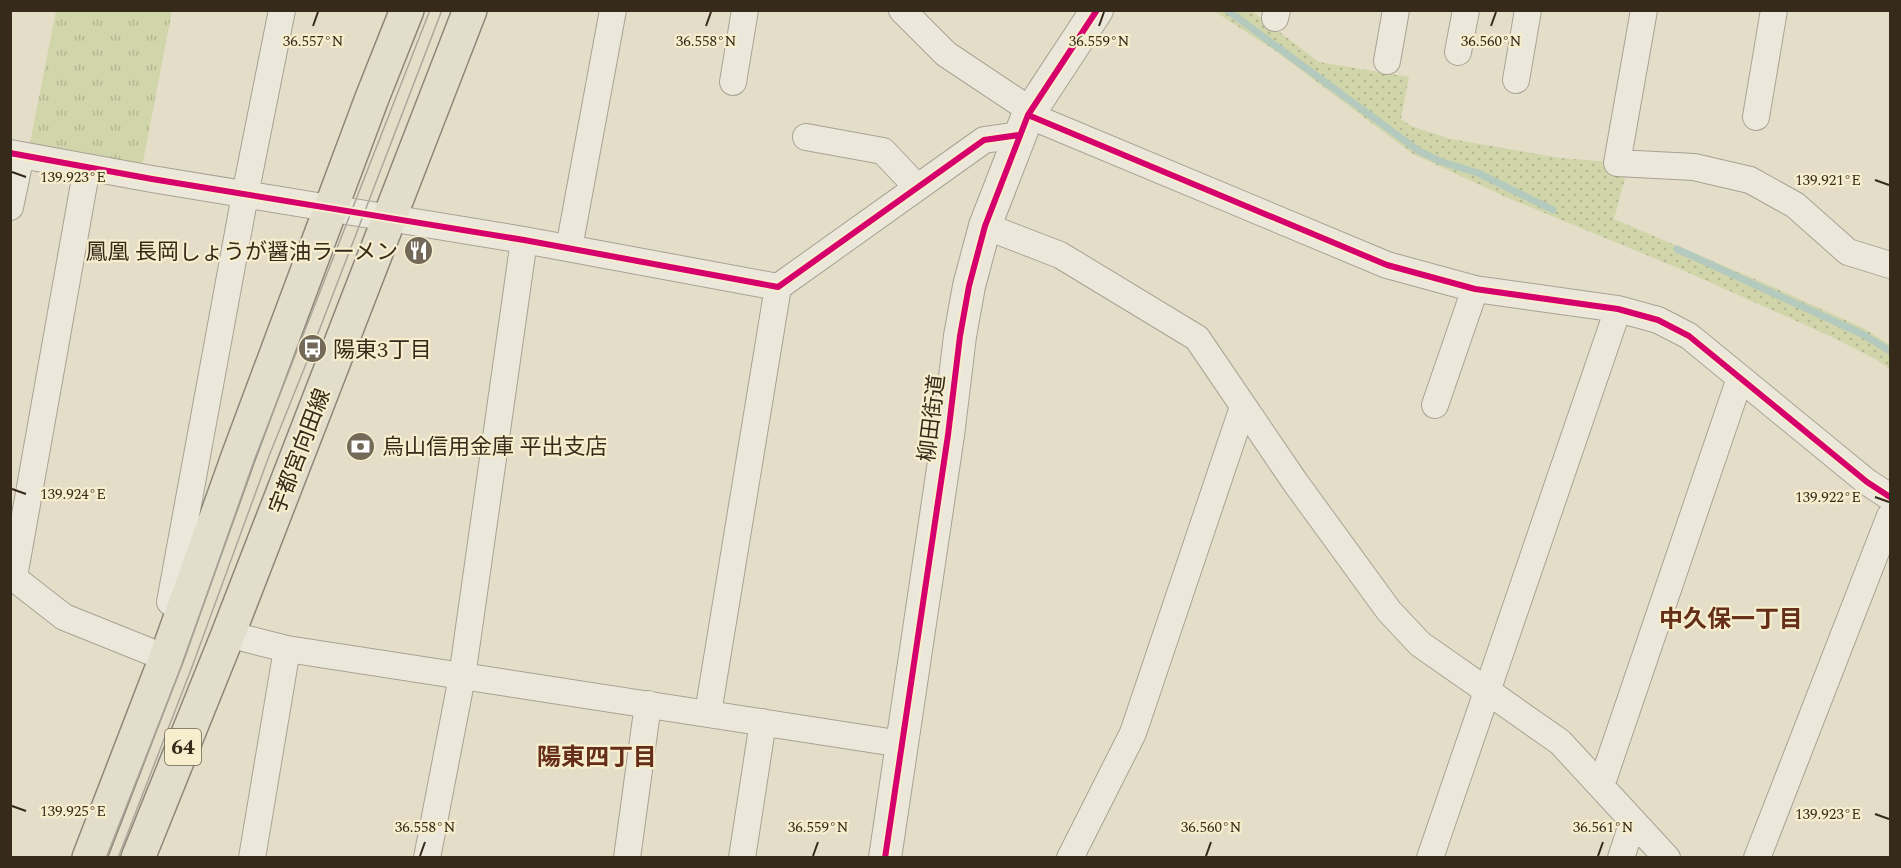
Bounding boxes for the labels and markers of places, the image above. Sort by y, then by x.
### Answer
restaurant icon: 鳳凰 長岡しょうが醤油ラーメン [403,235,435,267]
place label: 鳳凰 長岡しょうが醤油ラーメン [85,236,398,269]
bus stop icon: 陽東3丁目 [296,333,328,365]
place label: 陽東3丁目 [333,334,432,367]
bank icon: 烏山信用金庫 平出支店 [345,430,377,462]
place label: 烏山信用金庫 平出支店 [382,431,608,464]

